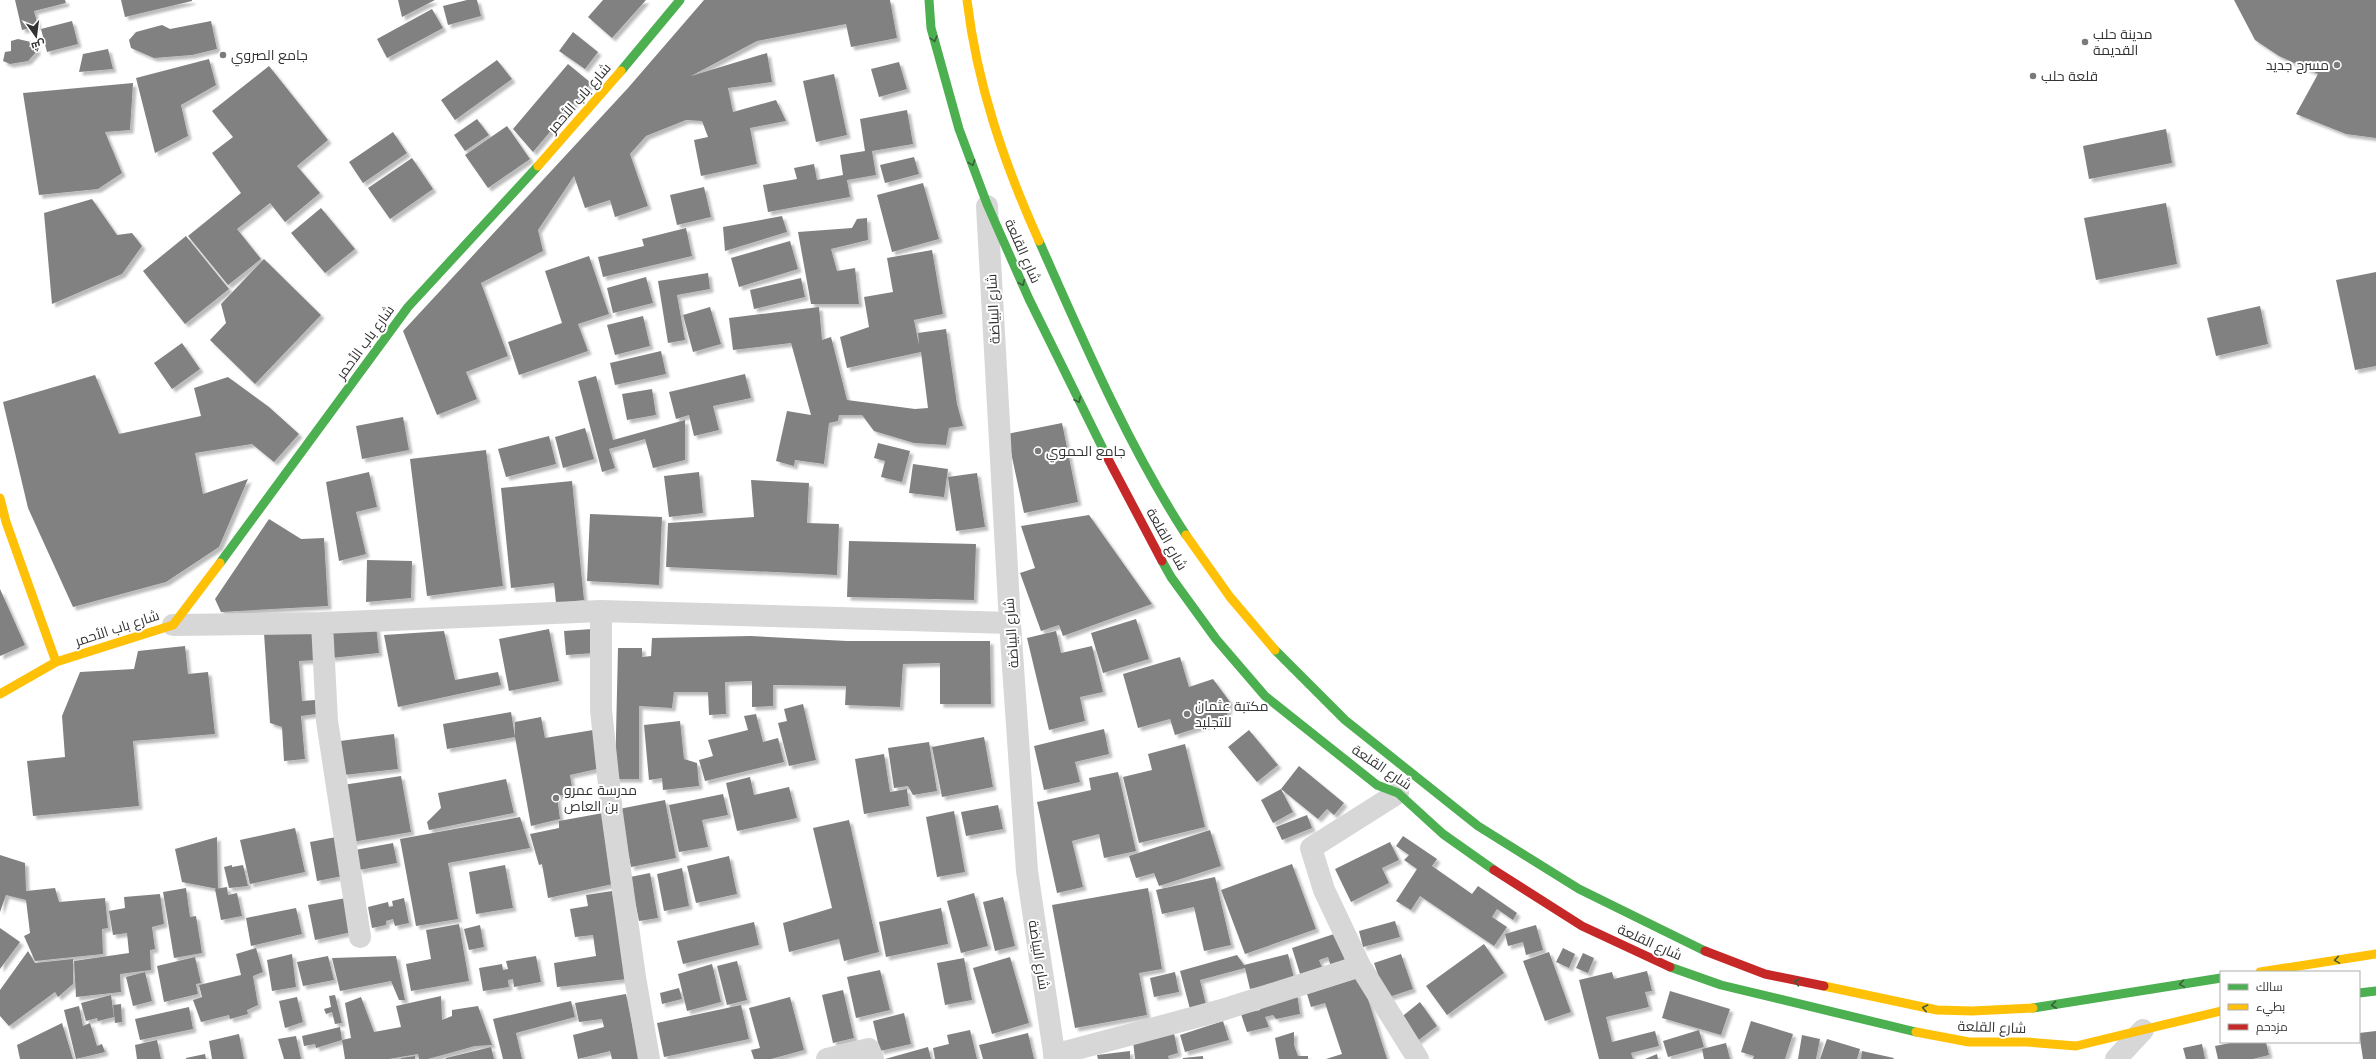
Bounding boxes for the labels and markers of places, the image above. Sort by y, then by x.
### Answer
place label: مدينة حلب القديمة [2093,26,2153,59]
marker: مدينة حلب القديمة [2080,37,2090,47]
place label: جامع الصروي [231,47,308,67]
marker: جامع الصروي [218,50,228,60]
place label: مسرح جديد [2266,57,2329,74]
marker: مسرح جديد [2332,60,2342,70]
place label: قلعة حلب [2041,68,2098,85]
marker: قلعة حلب [2028,71,2038,81]
place label: جامع الحموي [1046,443,1126,463]
marker: جامع الحموي [1033,446,1043,456]
place label: مكتبة عثمان للتجليد [1195,698,1268,731]
marker: مكتبة عثمان للتجليد [1182,709,1192,719]
place label: مدرسة عمرو بن العاص [564,782,637,815]
marker: مدرسة عمرو بن العاص [551,793,561,803]

